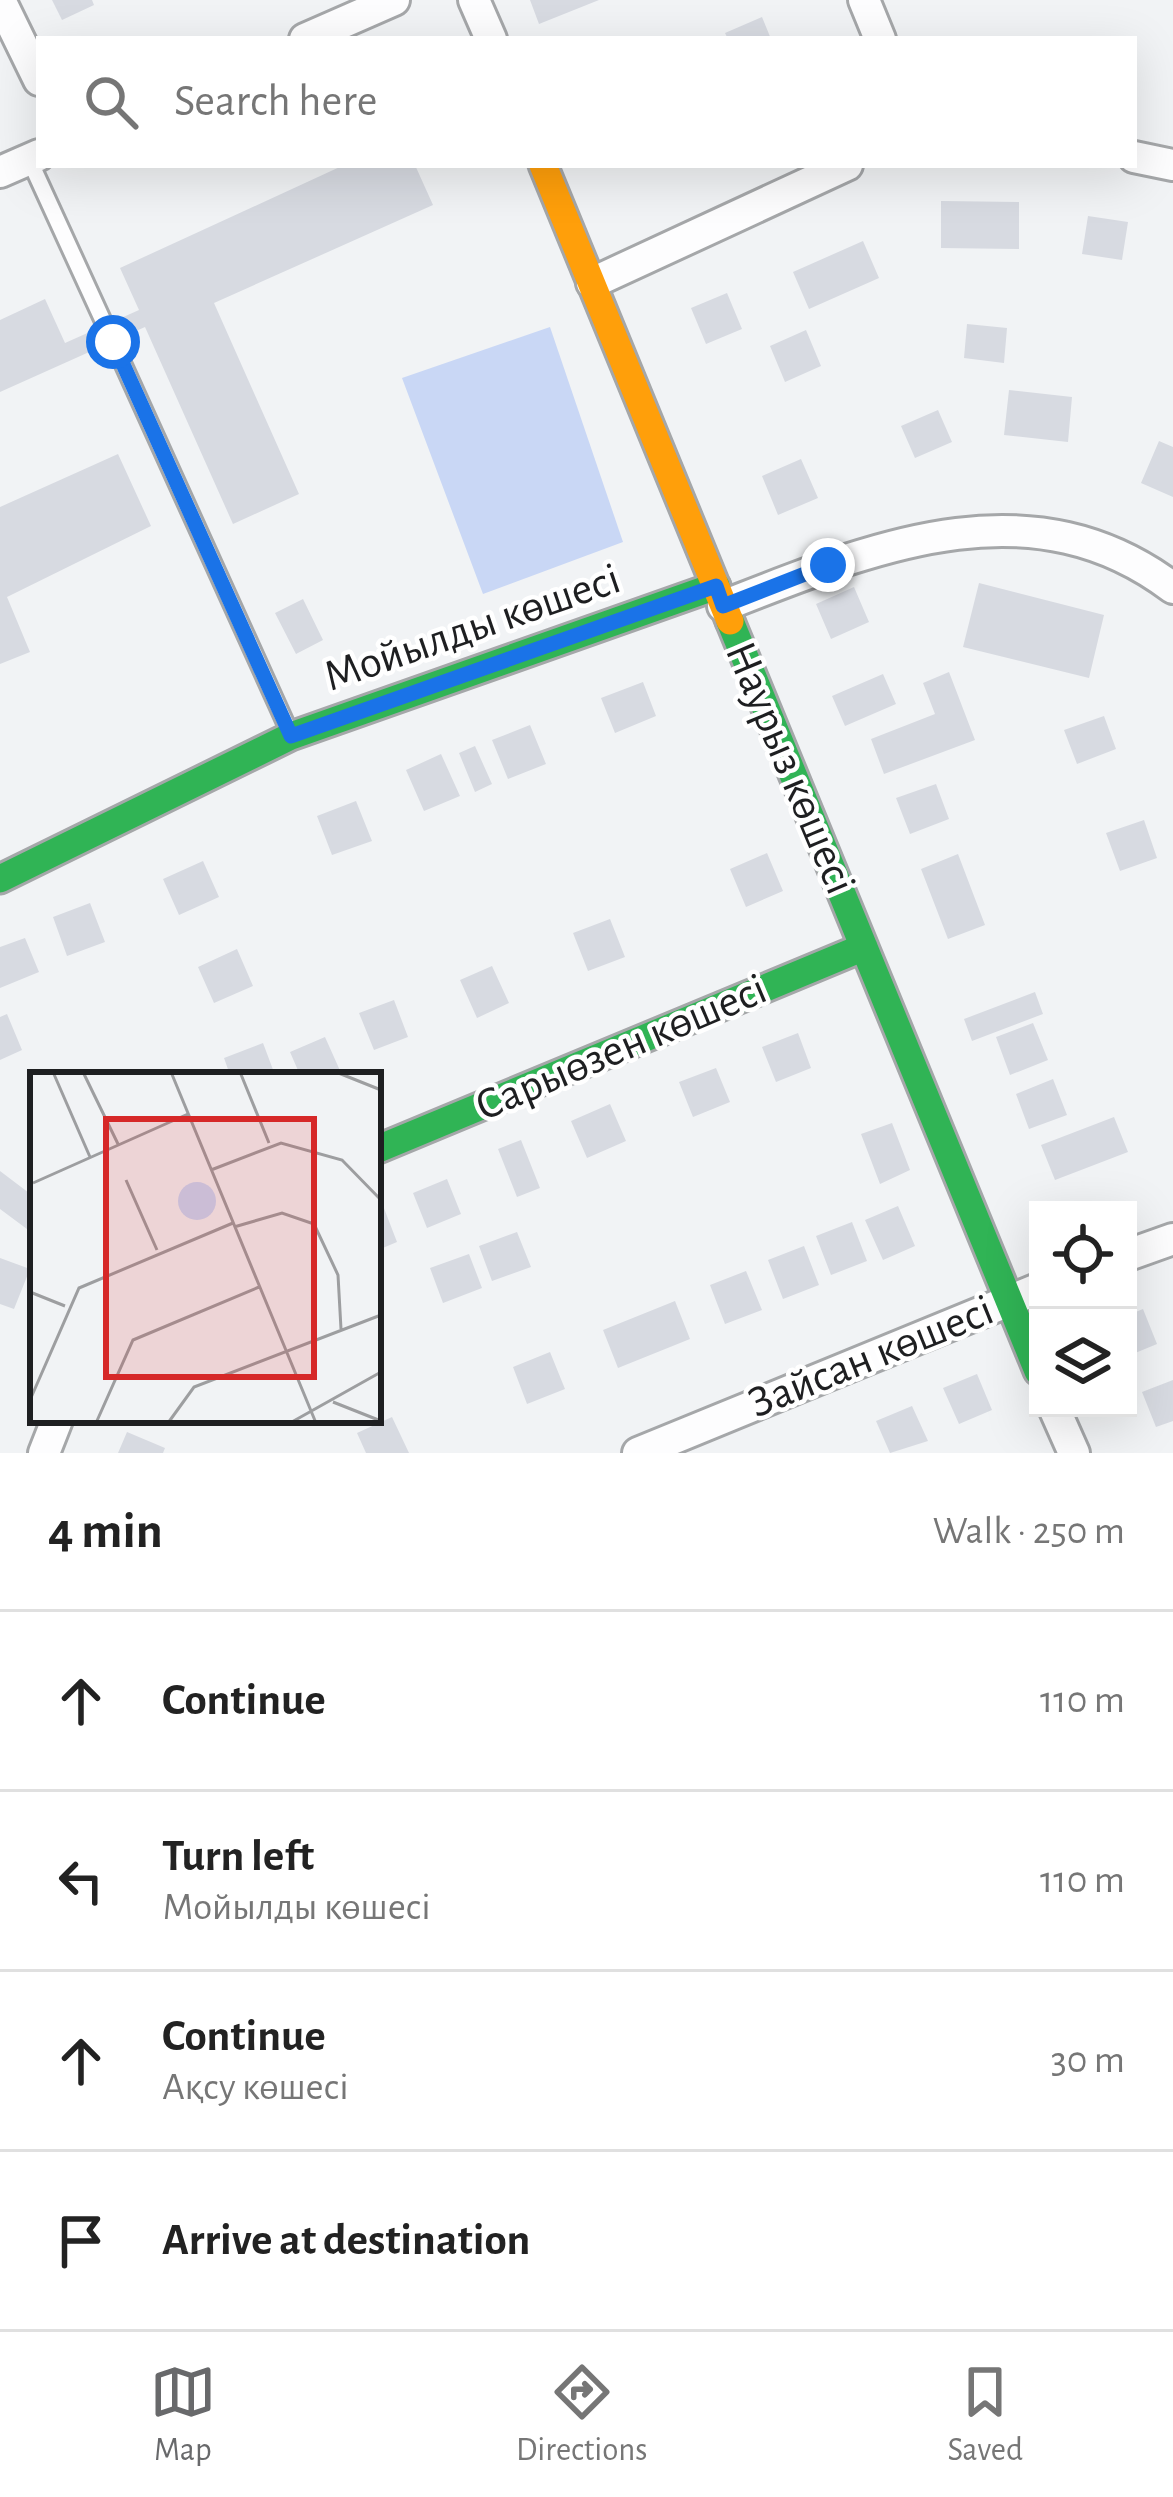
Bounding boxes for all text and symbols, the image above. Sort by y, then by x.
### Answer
search box [36,36,1137,168]
icon: search [78,69,144,135]
text: Search here [174,79,377,124]
route start [86,315,140,369]
route end [801,538,855,592]
street label: Мойылды көшесі [318,556,626,700]
street label: Наурыз көшесі [717,636,863,900]
street label: Сарыөзен көшесі [469,966,773,1130]
inset map [30,1072,381,1423]
map controls [1029,1201,1137,1417]
button: locate [1029,1201,1137,1309]
street label: Зайсан көшесі [742,1288,1000,1426]
button: layers [1029,1309,1137,1417]
text: 4 min [48,1506,163,1557]
text: Walk · 250 m [933,1512,1125,1551]
icon: ahead [48,1668,114,1734]
text: Continue [162,1678,326,1723]
text: 110 m [1040,1681,1125,1720]
text: Turn left [162,1834,314,1879]
icon: left [48,1848,114,1914]
text: 110 m [1040,1861,1125,1900]
text: Мойылды көшесі [162,1888,431,1927]
text: Continue [162,2014,326,2059]
icon: ahead [48,2028,114,2094]
text: 30 m [1051,2041,1125,2080]
text: Ақсу көшесі [162,2068,349,2107]
icon: arrive [48,2208,114,2274]
text: Arrive at destination [162,2218,530,2263]
tab: Map [150,2359,216,2471]
tab: Directions [516,2359,647,2471]
tab: Saved [947,2359,1023,2471]

